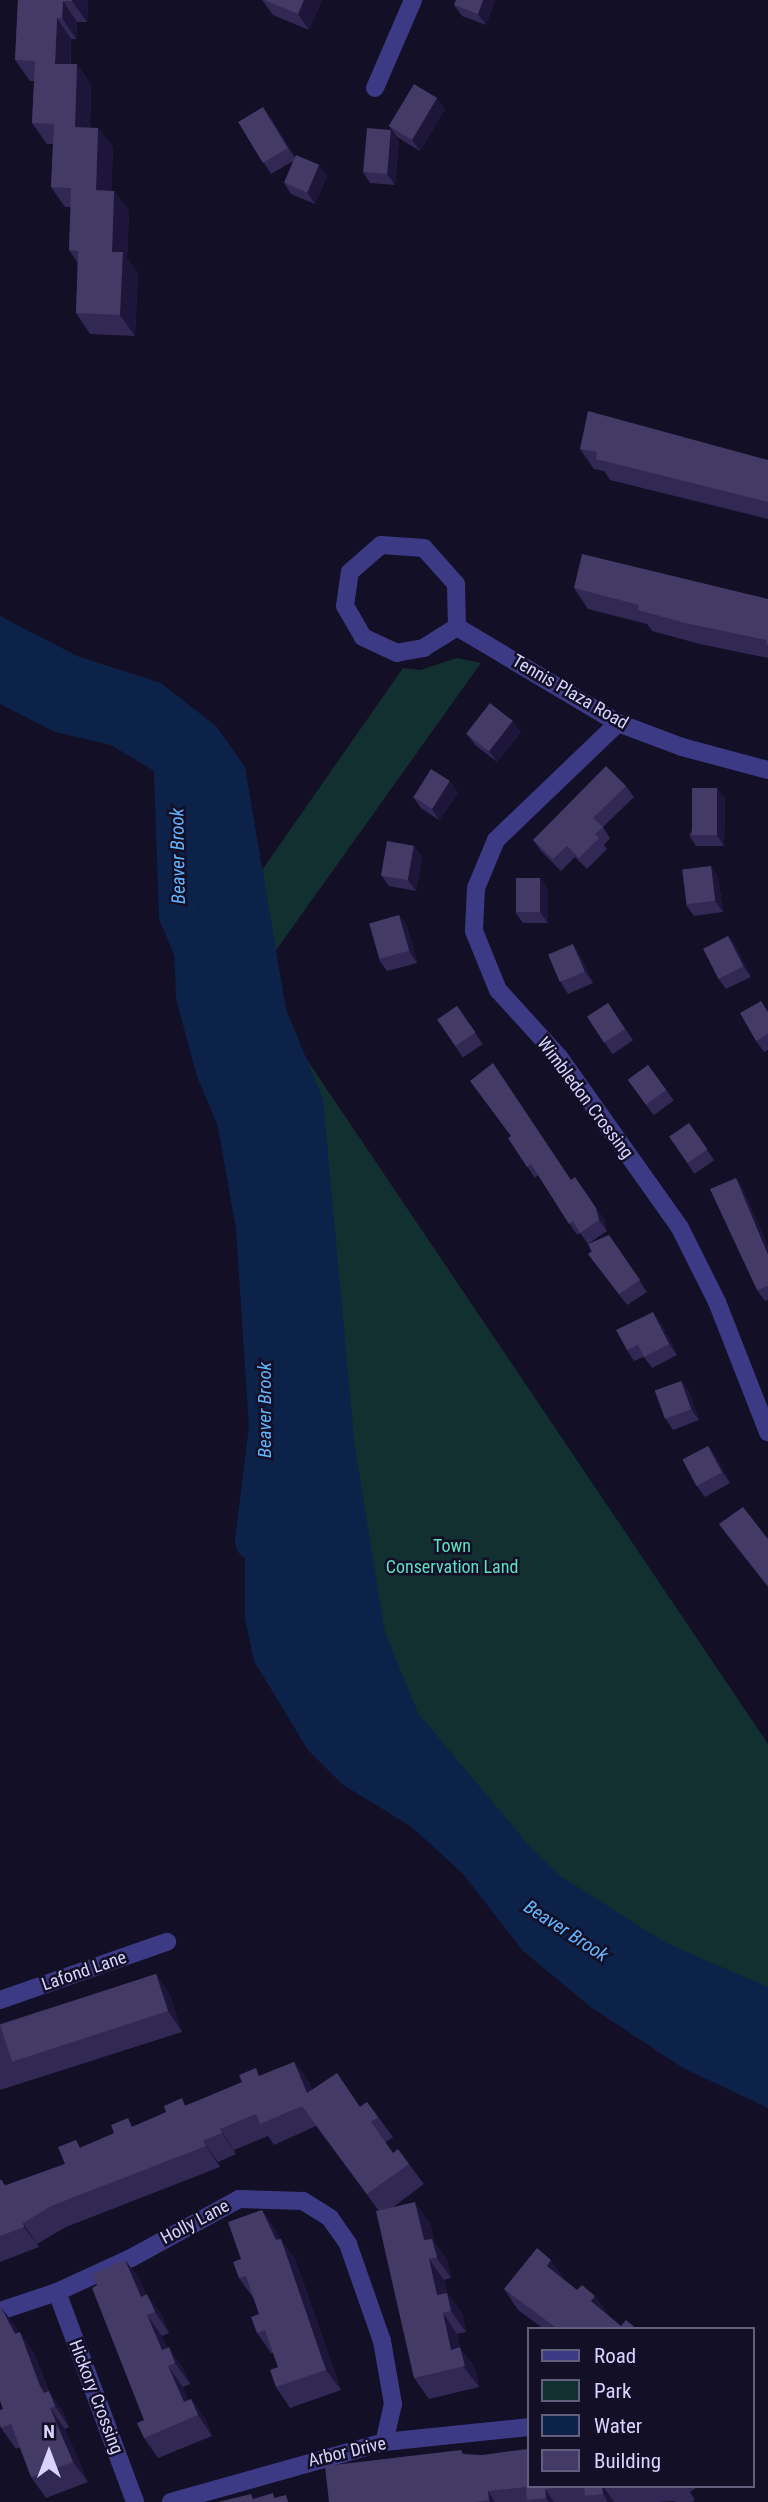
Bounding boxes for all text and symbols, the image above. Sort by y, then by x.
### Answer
street label: Tennis Plaza Road [508,650,632,734]
water label: Beaver Brook [166,808,190,904]
street label: Wimbledon Crossing [532,1033,638,1163]
water label: Beaver Brook [254,1362,276,1458]
park label: Town Conservation Land [386,1536,518,1578]
water label: Beaver Brook [520,1895,612,1967]
street label: Lafond Lane [39,1946,129,1996]
street label: Holly Lane [157,2195,233,2249]
legend [526,2327,754,2488]
street label: Hickory Crossing [64,2337,128,2457]
text: Road [594,2344,636,2368]
text: Park [594,2379,631,2403]
text: Water [594,2414,642,2438]
north arrow [14,2418,84,2488]
text: N [43,2420,55,2443]
street label: Arbor Drive [306,2433,388,2471]
text: Building [594,2449,661,2473]

